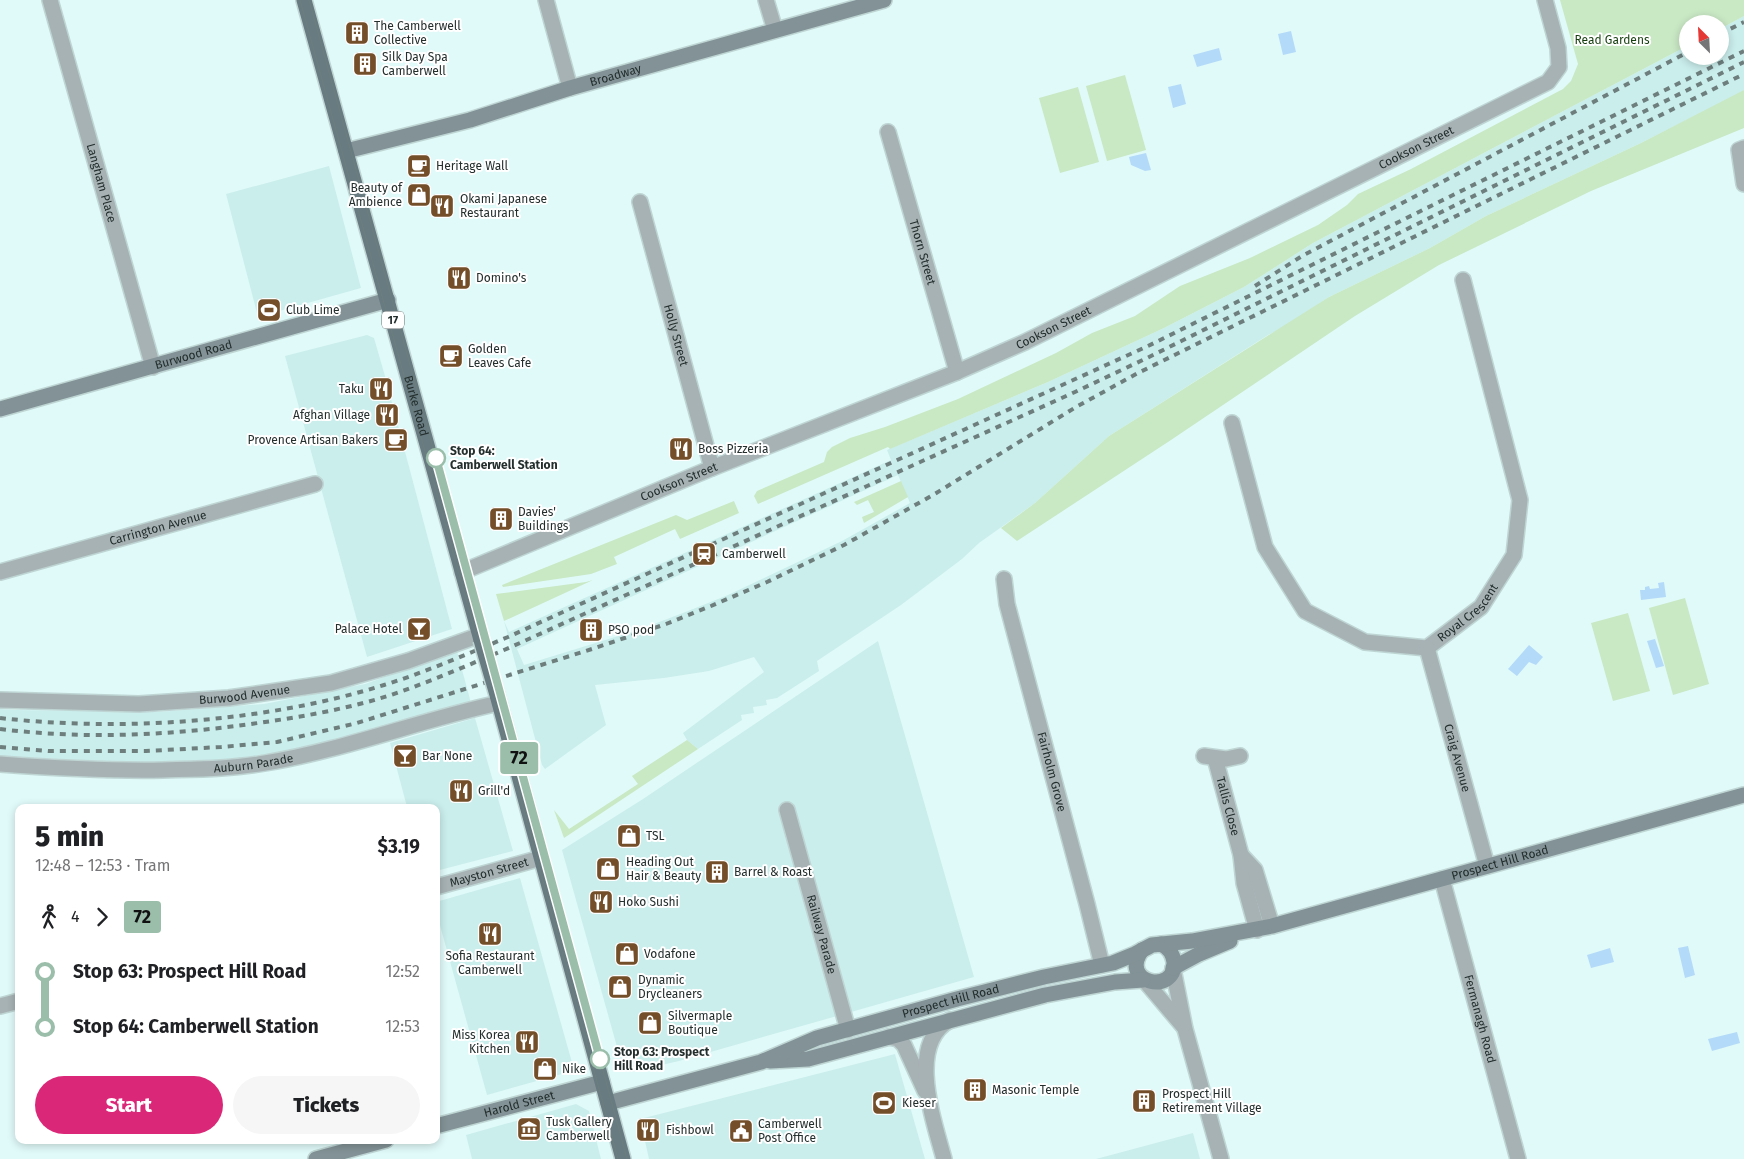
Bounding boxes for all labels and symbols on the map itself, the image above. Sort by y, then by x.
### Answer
north arrow [1679,15,1729,65]
place label: The Camberwell Collective [374,19,461,47]
building icon: The Camberwell Collective [344,20,370,46]
park label: Read Gardens [1574,33,1650,47]
place label: Silk Day Spa Camberwell [382,50,448,78]
building icon: Silk Day Spa Camberwell [352,51,378,77]
street label: Broadway [588,61,643,89]
street label: Cookson Street [1376,123,1457,172]
street label: Langham Place [84,142,119,224]
cafe icon: Heritage Wall [406,153,432,179]
place label: Heritage Wall [436,159,509,173]
place label: Beauty of Ambience [349,181,403,209]
shop icon: Beauty of Ambience [406,182,432,208]
place label: Okami Japanese Restaurant [460,192,547,220]
restaurant icon: Okami Japanese Restaurant [429,193,455,219]
street label: Thorn Street [906,218,939,287]
restaurant icon: Domino's [446,265,472,291]
place label: Domino's [476,271,527,285]
sports icon: Club Lime [256,297,282,323]
place label: Club Lime [286,303,340,317]
street label: Holly Street [661,303,691,368]
street label: Cookson Street [1014,303,1094,352]
road number: 17 [382,312,404,328]
street label: Burwood Road [153,337,234,372]
place label: Golden Leaves Cafe [468,342,531,370]
cafe icon: Golden Leaves Cafe [438,343,464,369]
street label: Burke Road [401,374,431,438]
restaurant icon: Taku [368,376,394,402]
place label: Taku [339,382,364,396]
restaurant icon: Afghan Village [374,402,400,428]
place label: Afghan Village [293,408,370,422]
cafe icon: Provence Artisan Bakers [383,427,409,453]
place label: Provence Artisan Bakers [247,433,378,447]
restaurant icon: Boss Pizzeria [668,436,694,462]
place label: Boss Pizzeria [698,442,768,456]
place label: Stop 64: Camberwell Station [450,444,558,472]
marker: Stop 64: Camberwell Station [426,448,446,468]
street label: Cookson Street [638,459,720,504]
place label: Davies' Buildings [518,505,569,533]
building icon: Davies' Buildings [488,506,514,532]
street label: Carrington Avenue [108,508,208,548]
station icon: Camberwell [691,541,717,567]
place label: Camberwell [722,547,786,561]
street label: Royal Crescent [1434,581,1501,645]
bar icon: Palace Hotel [406,616,432,642]
building icon: PSO pod [578,617,604,643]
place label: Palace Hotel [335,622,402,636]
place label: PSO pod [608,623,654,637]
street label: Burwood Avenue [198,682,291,707]
street label: Craig Avenue [1441,722,1473,794]
street label: Fairholm Grove [1034,731,1069,813]
line badge: 72 [496,742,542,774]
bar icon: Bar None [392,743,418,769]
place label: Bar None [422,749,472,763]
street label: Auburn Parade [213,751,295,775]
street label: Tallis Close [1213,775,1243,837]
restaurant icon: Grill'd [448,778,474,804]
place label: Grill'd [478,784,510,798]
shop icon: TSL [616,823,642,849]
place label: TSL [646,829,665,843]
street label: Prospect Hill Road [1450,843,1550,883]
street label: Mayston Street [448,855,531,890]
place label: Heading Out Hair & Beauty [626,855,701,883]
shop icon: Heading Out Hair & Beauty [595,856,621,882]
building icon: Barrel & Roast [704,859,730,885]
place label: Barrel & Roast [734,865,813,879]
restaurant icon: Hoko Sushi [588,889,614,915]
street label: Railway Parade [804,893,839,976]
place label: Hoko Sushi [618,895,679,909]
restaurant icon: Sofia Restaurant Camberwell [477,921,503,947]
shop icon: Vodafone [614,941,640,967]
place label: Vodafone [644,947,696,961]
place label: Sofia Restaurant Camberwell [445,949,535,977]
place label: Dynamic Drycleaners [638,973,702,1001]
street label: Fermanagh Road [1461,973,1499,1065]
shop icon: Dynamic Drycleaners [607,974,633,1000]
street label: Prospect Hill Road [900,982,1001,1021]
place label: Silvermaple Boutique [668,1009,732,1037]
shop icon: Silvermaple Boutique [637,1010,663,1036]
place label: Miss Korea Kitchen [452,1028,510,1056]
restaurant icon: Miss Korea Kitchen [514,1029,540,1055]
place label: Stop 63: Prospect Hill Road [614,1045,710,1073]
marker: Stop 63: Prospect Hill Road [590,1049,610,1069]
shop icon: Nike [532,1056,558,1082]
place label: Nike [562,1062,586,1076]
building icon: Masonic Temple [962,1077,988,1103]
place label: Masonic Temple [992,1083,1079,1097]
place label: Prospect Hill Retirement Village [1162,1087,1262,1115]
street label: Harold Street [482,1088,557,1120]
building icon: Prospect Hill Retirement Village [1131,1088,1157,1114]
sports icon: Kieser [871,1090,897,1116]
place label: Kieser [902,1096,936,1110]
place label: Tusk Gallery Camberwell [546,1115,612,1143]
museum icon: Tusk Gallery Camberwell [516,1116,542,1142]
restaurant icon: Fishbowl [635,1117,661,1143]
place label: Camberwell Post Office [758,1117,822,1145]
public building icon: Camberwell Post Office [728,1118,754,1144]
place label: Fishbowl [666,1123,714,1137]

